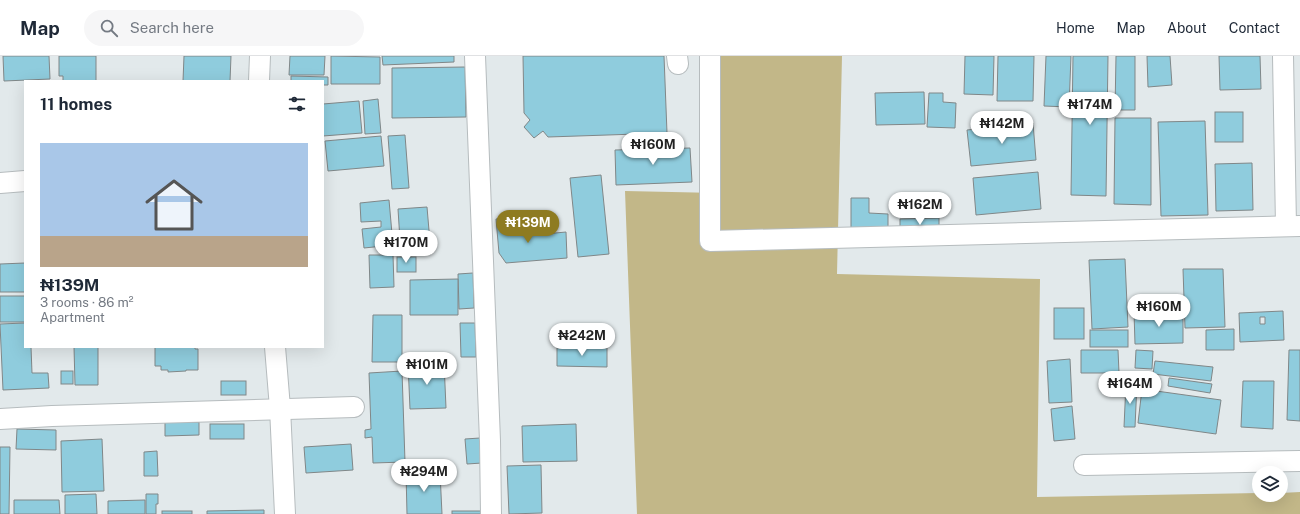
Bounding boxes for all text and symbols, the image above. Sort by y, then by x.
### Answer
search box [84,10,364,46]
text: Map [20,17,60,39]
icon: search [98,17,120,39]
text: Search here [130,19,214,36]
text: Home [1056,20,1095,36]
text: Map [1117,20,1145,36]
text: About [1167,20,1207,36]
text: Contact [1229,20,1280,36]
pin: ₦174M [1062,92,1118,126]
icon: filters [286,93,308,115]
text: 11 homes [40,94,112,114]
text: ₦174M [1068,97,1112,112]
pin: ₦142M [974,111,1030,145]
text: ₦142M [979,116,1025,131]
pin: ₦160M [625,132,681,166]
text: ₦160M [630,137,676,152]
icon: home [138,169,210,241]
pin: ₦162M [892,192,948,226]
text: ₦162M [897,197,943,212]
pin: ₦139M [500,210,556,244]
text: ₦139M [505,215,551,230]
pin: ₦170M [378,230,434,264]
text: ₦170M [384,235,428,250]
text: ₦139M [40,275,99,295]
pin: ₦160M [1131,294,1187,328]
text: 3 rooms · 86 m² [40,295,134,310]
text: ₦160M [1136,299,1182,314]
text: Apartment [40,310,105,325]
pin: ₦242M [554,323,610,357]
text: ₦242M [558,328,606,343]
pin: ₦101M [399,352,455,386]
text: ₦101M [406,357,448,372]
pin: ₦164M [1102,371,1158,405]
text: ₦164M [1107,376,1153,391]
pin: ₦294M [396,459,452,493]
text: ₦294M [400,464,448,479]
map controls [1252,466,1288,502]
button: layers [1252,466,1288,502]

